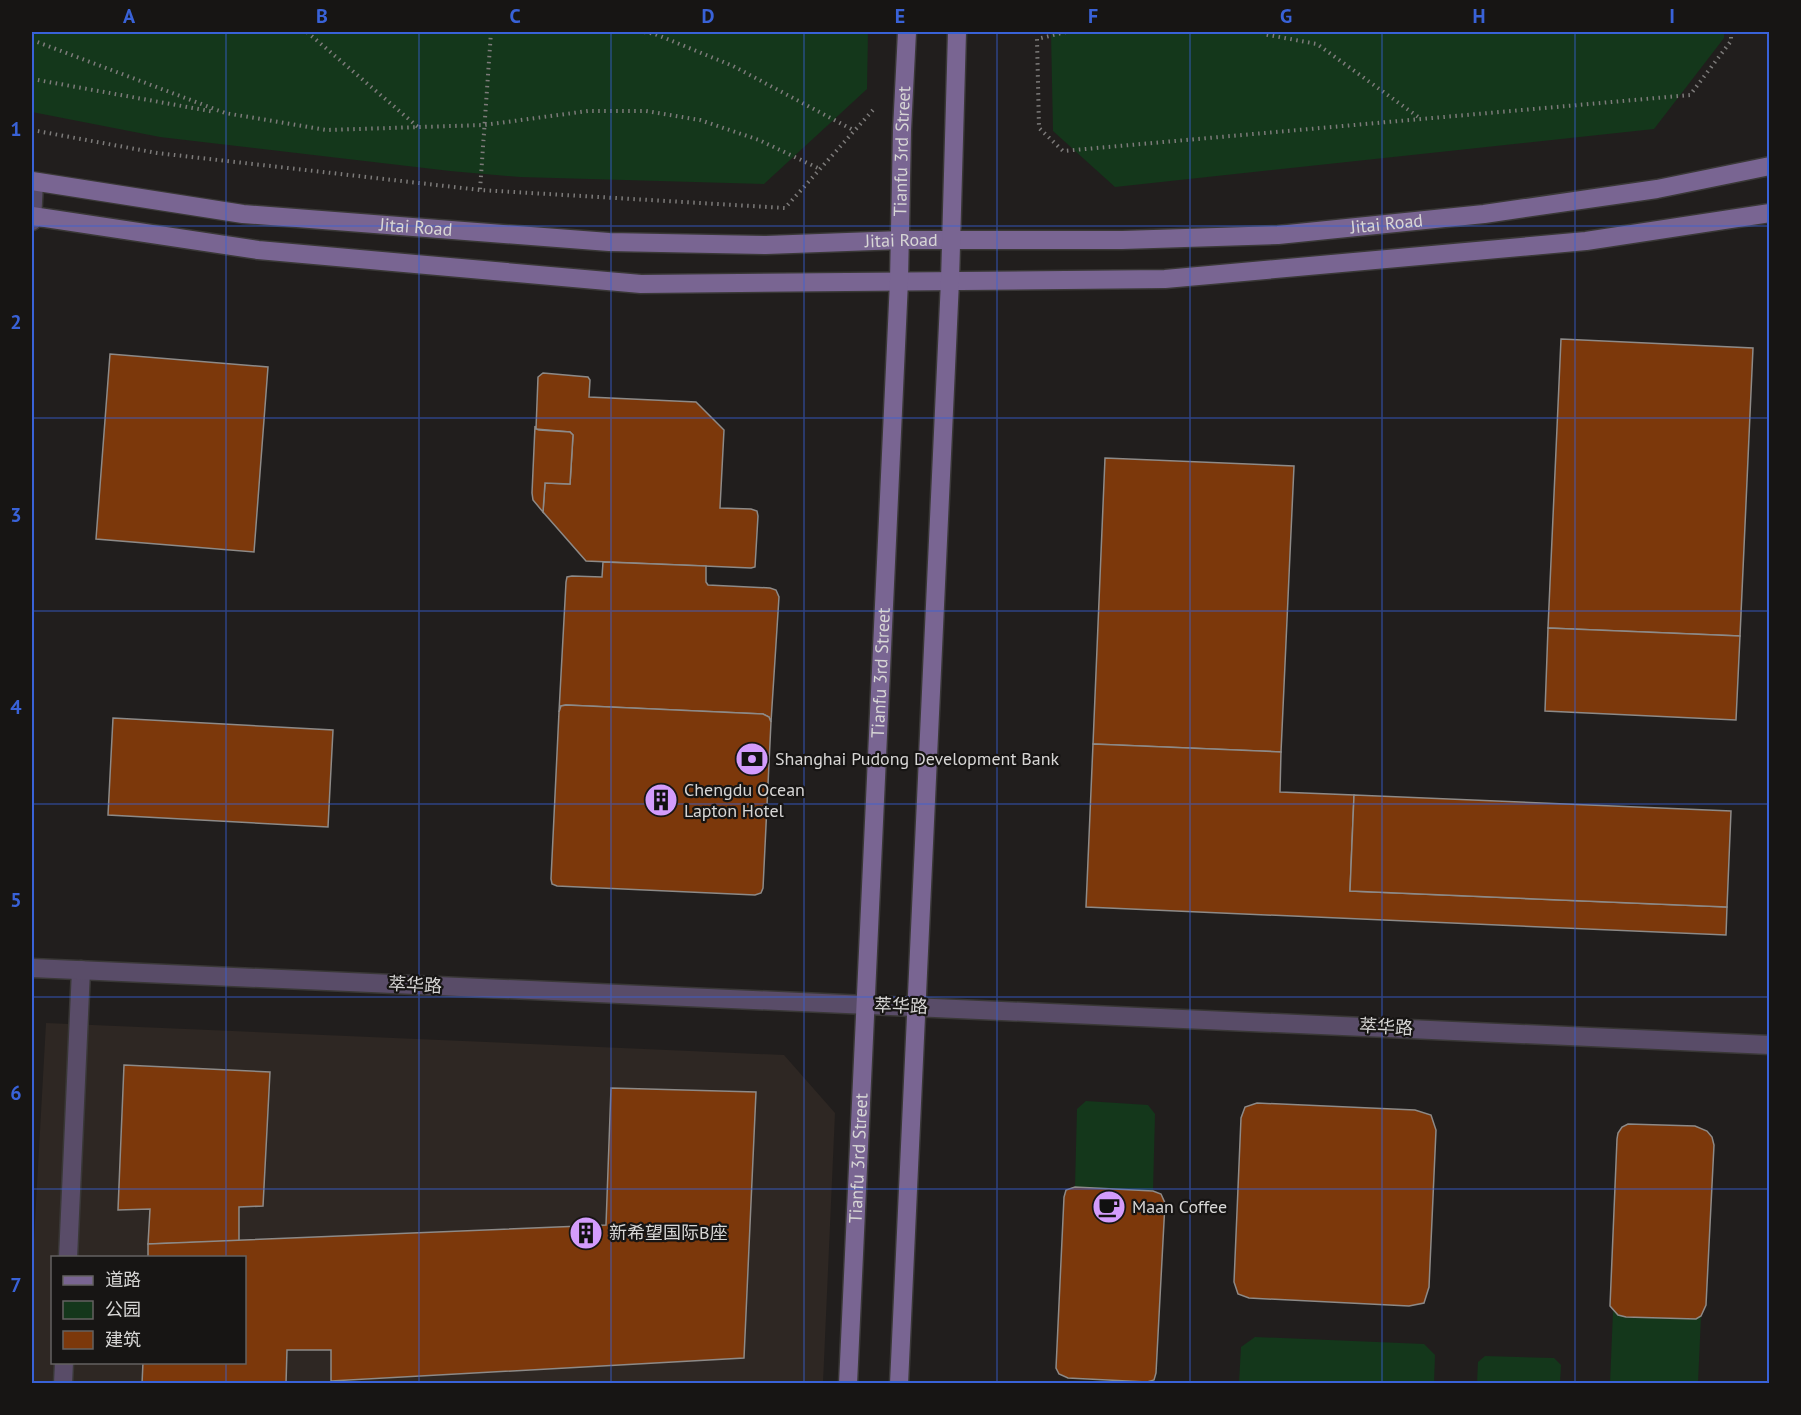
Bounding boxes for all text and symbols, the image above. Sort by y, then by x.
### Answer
text: A [123,3,136,29]
text: B [316,3,328,29]
text: C [509,3,521,29]
text: D [702,3,715,29]
text: E [895,3,905,29]
text: F [1088,3,1098,29]
text: G [1280,3,1292,29]
text: H [1472,3,1486,29]
text: I [1669,3,1675,29]
street label: Tianfu 3rd Street [888,85,915,217]
text: 1 [10,116,22,142]
street label: Jitai Road [1348,208,1424,239]
street label: Jitai Road [378,212,453,241]
street label: Jitai Road [863,228,938,252]
text: 2 [10,309,22,335]
text: 3 [10,502,22,528]
street label: Tianfu 3rd Street [866,607,895,738]
text: 4 [10,694,22,720]
bank icon: Shanghai Pudong Development Bank [734,741,770,777]
place label: Shanghai Pudong Development Bank [775,747,1060,770]
place label: Chengdu Ocean Lapton Hotel [684,778,805,822]
building icon: Chengdu Ocean Lapton Hotel [643,782,679,818]
text: 5 [10,887,22,913]
street label: 萃华路 [387,972,443,997]
street label: 萃华路 [874,993,928,1018]
street label: 萃华路 [1358,1014,1414,1039]
text: 6 [10,1080,22,1106]
street label: Tianfu 3rd Street [843,1093,872,1224]
cafe icon: Maan Coffee [1091,1189,1127,1225]
place label: Maan Coffee [1132,1195,1227,1218]
building icon: 新希望国际B座 [568,1215,604,1251]
place label: 新希望国际B座 [609,1221,728,1244]
legend [51,1256,246,1364]
text: 道路 [105,1268,141,1291]
text: 7 [10,1272,22,1298]
text: 公园 [105,1298,141,1321]
text: 建筑 [105,1328,141,1351]

